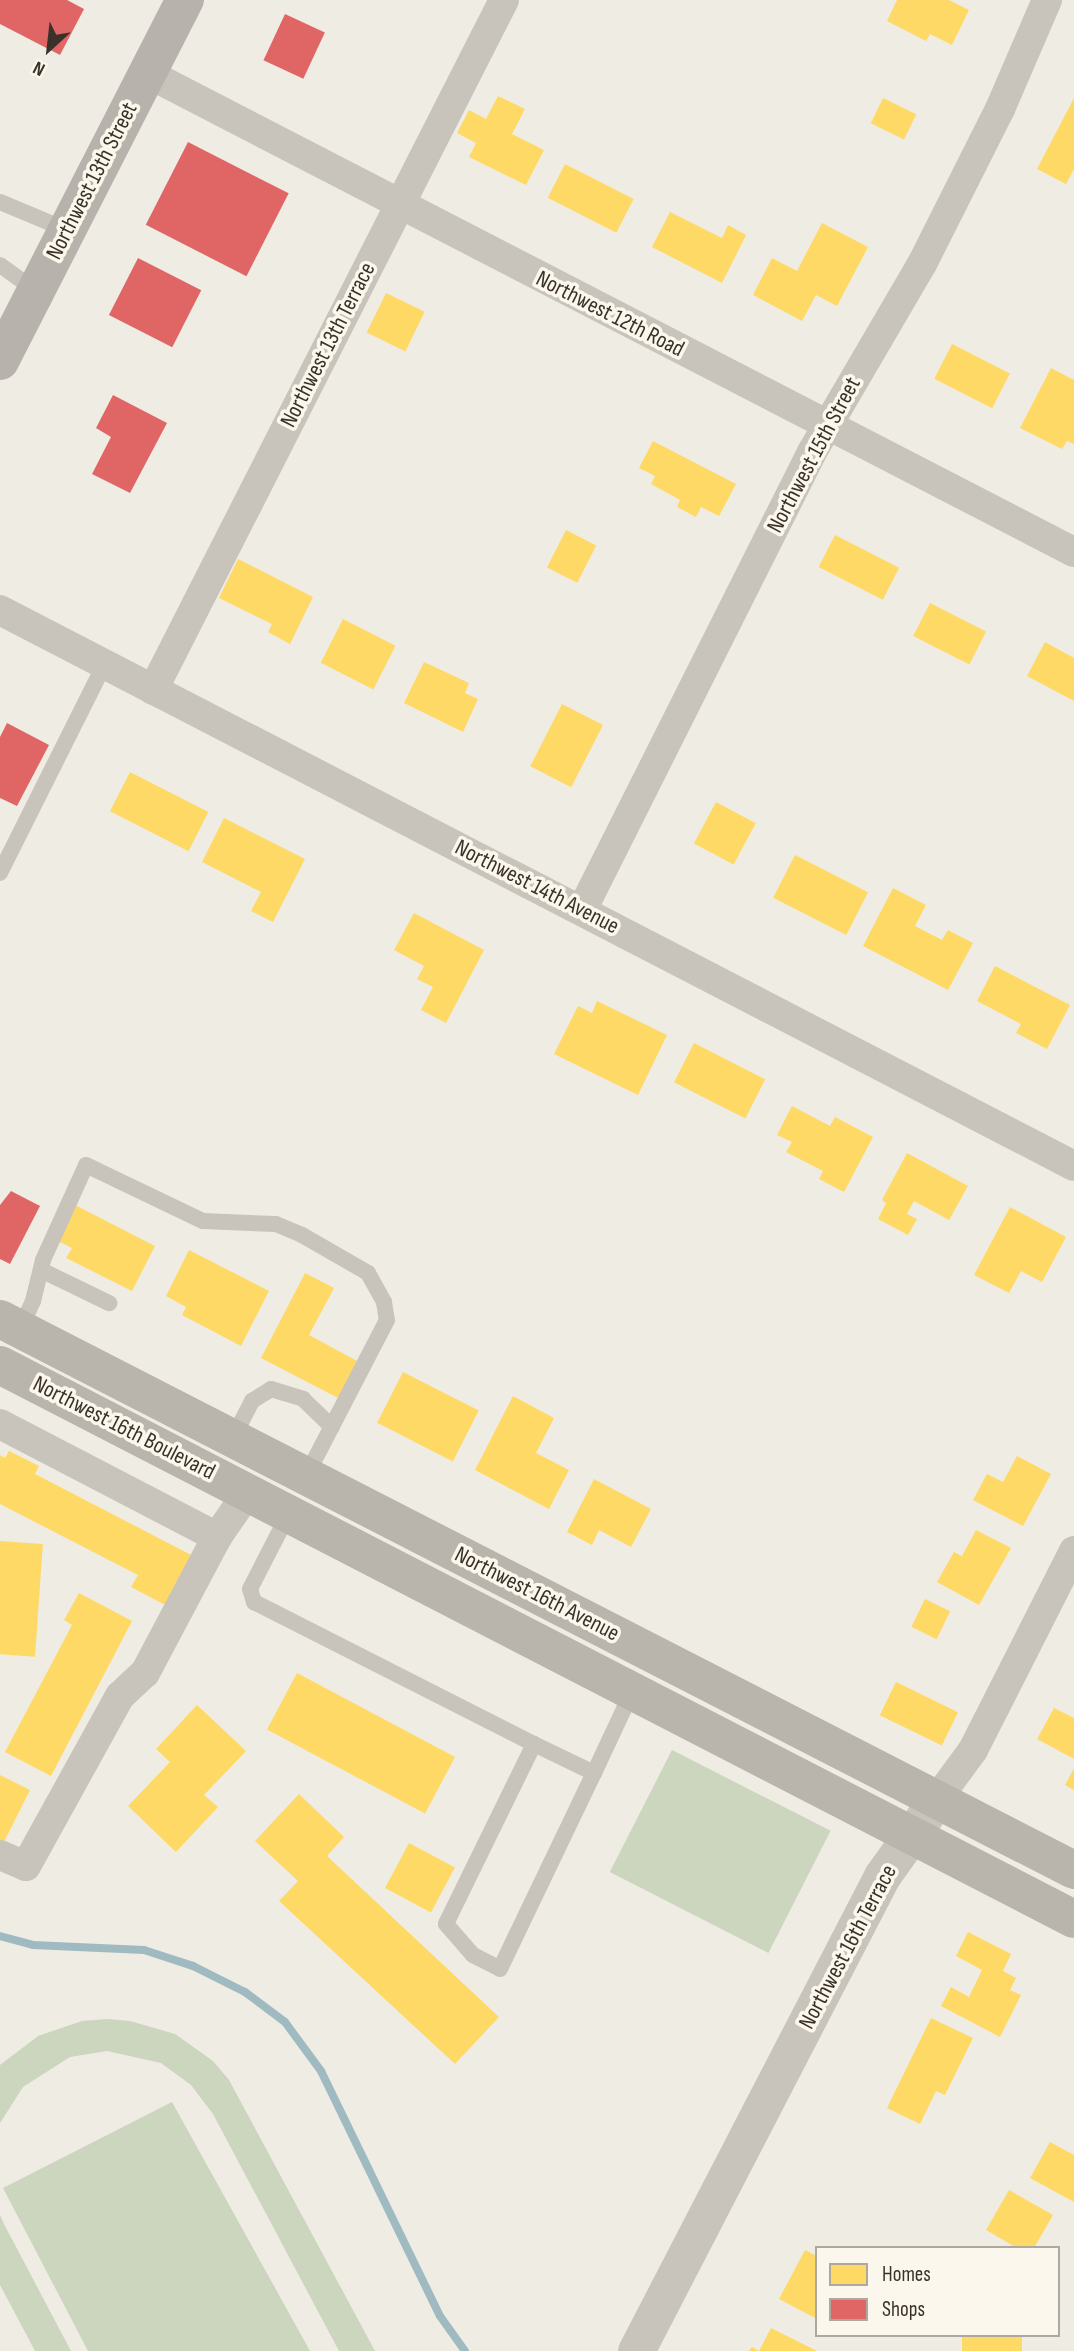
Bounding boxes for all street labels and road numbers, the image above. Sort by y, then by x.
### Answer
street label: Northwest 13th Street [40,98,144,264]
street label: Northwest 13th Terrace [275,258,381,432]
street label: Northwest 12th Road [531,265,689,363]
street label: Northwest 15th Street [761,372,867,538]
street label: Northwest 14th Avenue [450,834,624,940]
street label: Northwest 16th Boulevard [28,1370,220,1486]
street label: Northwest 16th Avenue [450,1541,624,1647]
street label: Northwest 16th Terrace [793,1860,903,2034]

